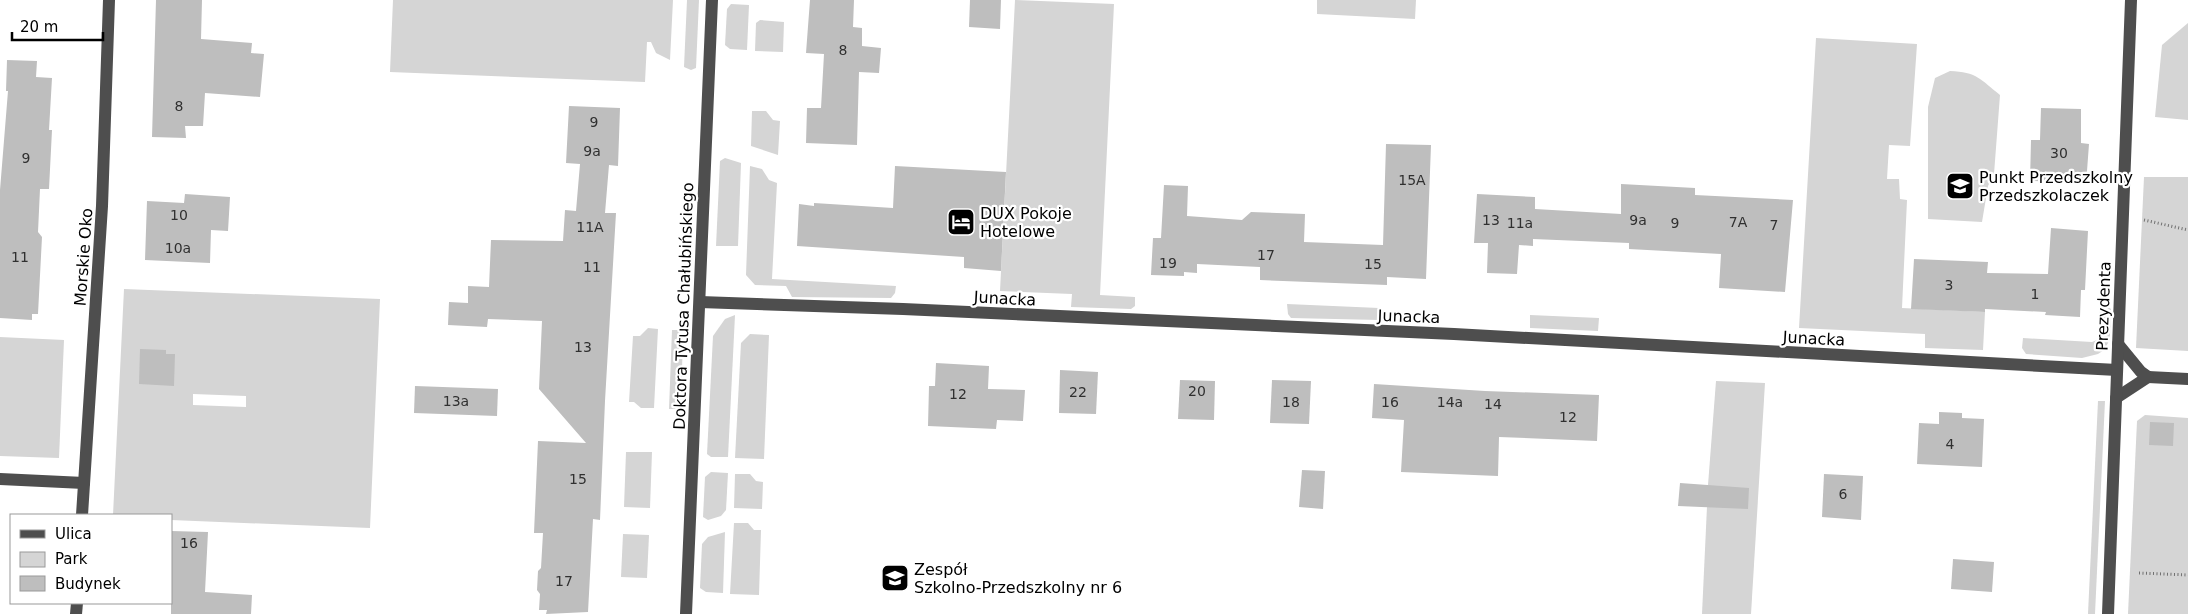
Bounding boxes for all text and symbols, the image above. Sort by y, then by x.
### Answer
scale bar [12,10,104,42]
text: 20 m [20,18,58,36]
house number: 8 [839,42,847,58]
house number: 8 [175,98,183,114]
house number: 9 [590,114,598,130]
house number: 9a [583,143,601,159]
house number: 30 [2050,145,2068,161]
house number: 9 [22,150,30,166]
place label: Punkt Przedszkolny Przedszkolaczek [1979,168,2133,205]
school or university icon: Punkt Przedszkolny Przedszkolaczek [1945,171,1975,201]
house number: 15A [1398,172,1426,188]
street label: Doktora Tytusa Chałubińskiego [670,182,697,430]
place label: DUX Pokoje Hotelowe [980,204,1072,241]
street label: Morskie Oko [71,207,96,307]
house number: 10 [170,207,188,223]
hotel icon: DUX Pokoje Hotelowe [946,207,976,237]
house number: 13 [1482,212,1500,228]
house number: 9a [1629,212,1647,228]
house number: 7A [1729,214,1748,230]
house number: 11a [1507,215,1533,231]
house number: 9 [1671,215,1679,231]
house number: 7 [1770,217,1778,233]
house number: 11A [576,219,604,235]
house number: 10a [165,240,191,256]
house number: 17 [1257,247,1275,263]
house number: 11 [11,249,29,265]
house number: 19 [1159,255,1177,271]
house number: 15 [1364,256,1382,272]
house number: 11 [583,259,601,275]
street label: Prezydenta [2092,261,2115,351]
house number: 3 [1945,277,1953,293]
house number: 1 [2031,286,2039,302]
street label: Junacka [972,287,1037,310]
street label: Junacka [1376,306,1440,327]
street label: Junacka [1781,327,1846,350]
house number: 13 [574,339,592,355]
house number: 20 [1188,383,1206,399]
house number: 22 [1069,384,1087,400]
house number: 12 [949,386,967,402]
house number: 13a [443,393,469,409]
house number: 18 [1282,394,1300,410]
house number: 16 [1381,394,1399,410]
house number: 14a [1437,394,1463,410]
house number: 14 [1484,396,1502,412]
house number: 12 [1559,409,1577,425]
house number: 4 [1946,436,1955,452]
house number: 15 [569,471,587,487]
house number: 6 [1839,486,1848,502]
legend [10,514,172,604]
text: Ulica [55,525,92,543]
house number: 16 [180,535,198,551]
text: Park [55,550,88,568]
place label: Zespół Szkolno-Przedszkolny nr 6 [914,560,1122,597]
school or university icon: Zespół Szkolno-Przedszkolny nr 6 [880,563,910,593]
house number: 17 [555,573,573,589]
text: Budynek [55,575,121,593]

